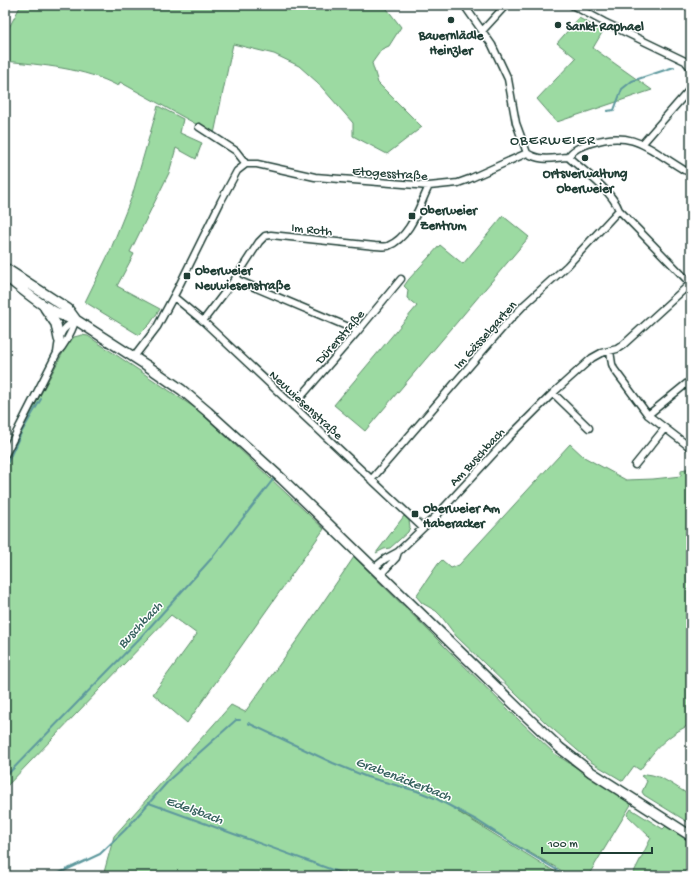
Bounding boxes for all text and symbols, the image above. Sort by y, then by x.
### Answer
marker: Bauernlädle Heinzler [446,15,456,25]
marker: Sankt Raphael [553,20,563,30]
place label: Sankt Raphael [566,20,644,36]
place label: Bauernlädle Heinzler [418,29,485,59]
district label: OBERWEIER [510,132,596,150]
marker: Ortsverwaltung Oberweier [580,153,590,163]
street label: Etogesstraße [352,164,428,185]
place label: Ortsverwaltung Oberweier [543,167,628,197]
place label: Oberweier Zentrum [420,204,478,234]
marker: Oberweier Zentrum [407,211,417,221]
street label: Im Roth [290,221,333,240]
place label: Oberweier Neuwiesenstraße [195,264,291,294]
marker: Oberweier Neuwiesenstraße [182,271,192,281]
street label: Im Gässelgarten [451,298,521,373]
street label: Dürerstraße [313,307,369,369]
street label: Neuwiesenstraße [265,368,345,444]
street label: Am Buschbach [447,425,509,490]
place label: Oberweier Am Haberacker [423,502,501,532]
marker: Oberweier Am Haberacker [410,509,420,519]
water label: Buschbach [115,598,167,653]
water label: Grabenäckerbach [353,754,454,807]
water label: Edelsbach [163,793,226,830]
scale bar [542,829,652,855]
text: 100 m [547,838,578,852]

